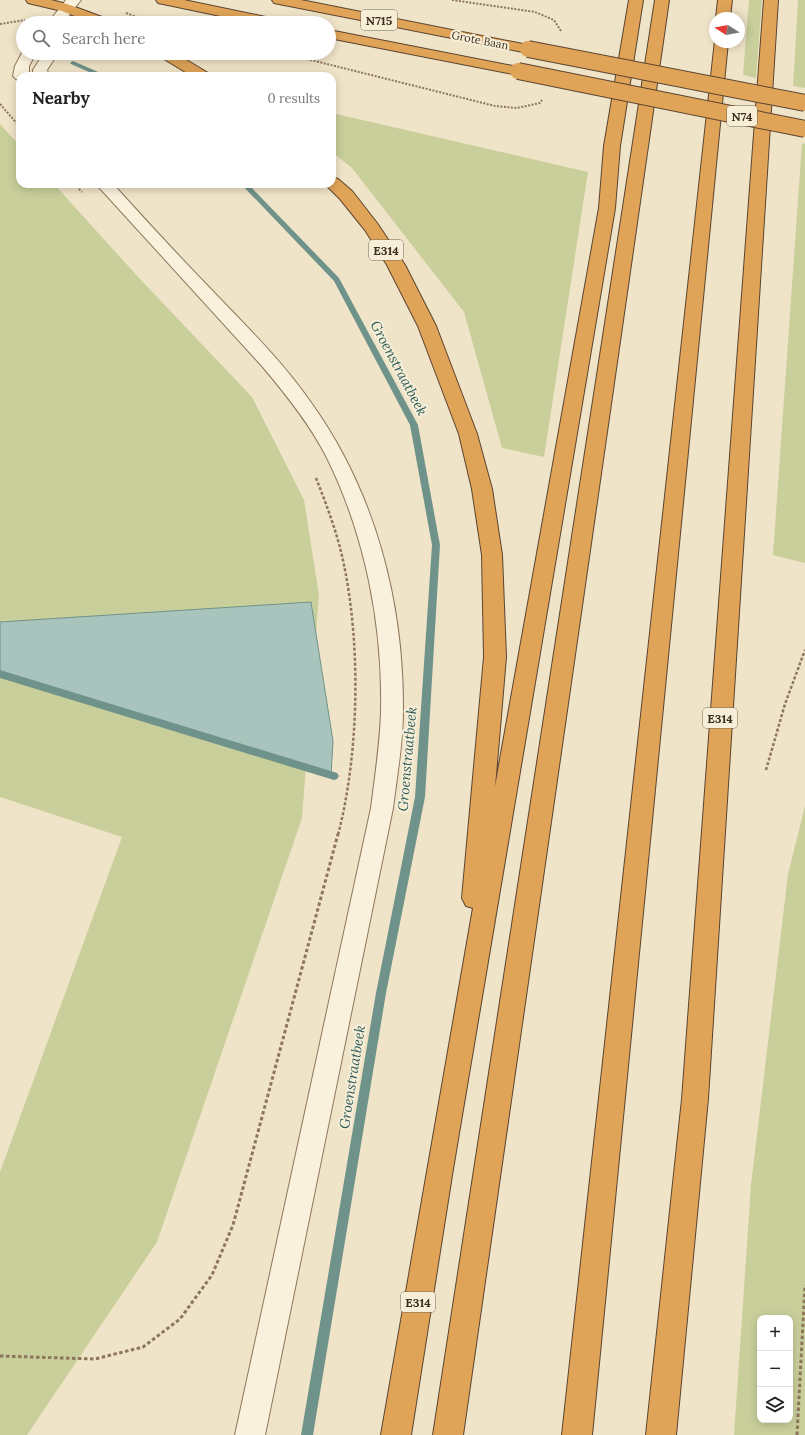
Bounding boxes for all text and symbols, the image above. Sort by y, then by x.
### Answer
road number: N715 [361,10,397,30]
north arrow [709,12,745,48]
search box [16,16,336,60]
icon: search [30,27,52,49]
street label: Grote Baan [450,28,510,52]
text: Search here [62,29,145,48]
text: Nearby [32,87,90,109]
text: 0 results [268,90,320,107]
road number: N74 [727,106,757,126]
road number: E314 [369,240,403,260]
water label: Groenstraatbeek [366,317,432,419]
water label: Groenstraatbeek [393,706,421,812]
road number: E314 [703,708,737,728]
water label: Groenstraatbeek [335,1024,369,1130]
road number: E314 [401,1292,435,1312]
map controls [757,1315,793,1423]
button: + [757,1315,793,1351]
button: − [757,1351,793,1387]
button: layers [757,1387,793,1423]

